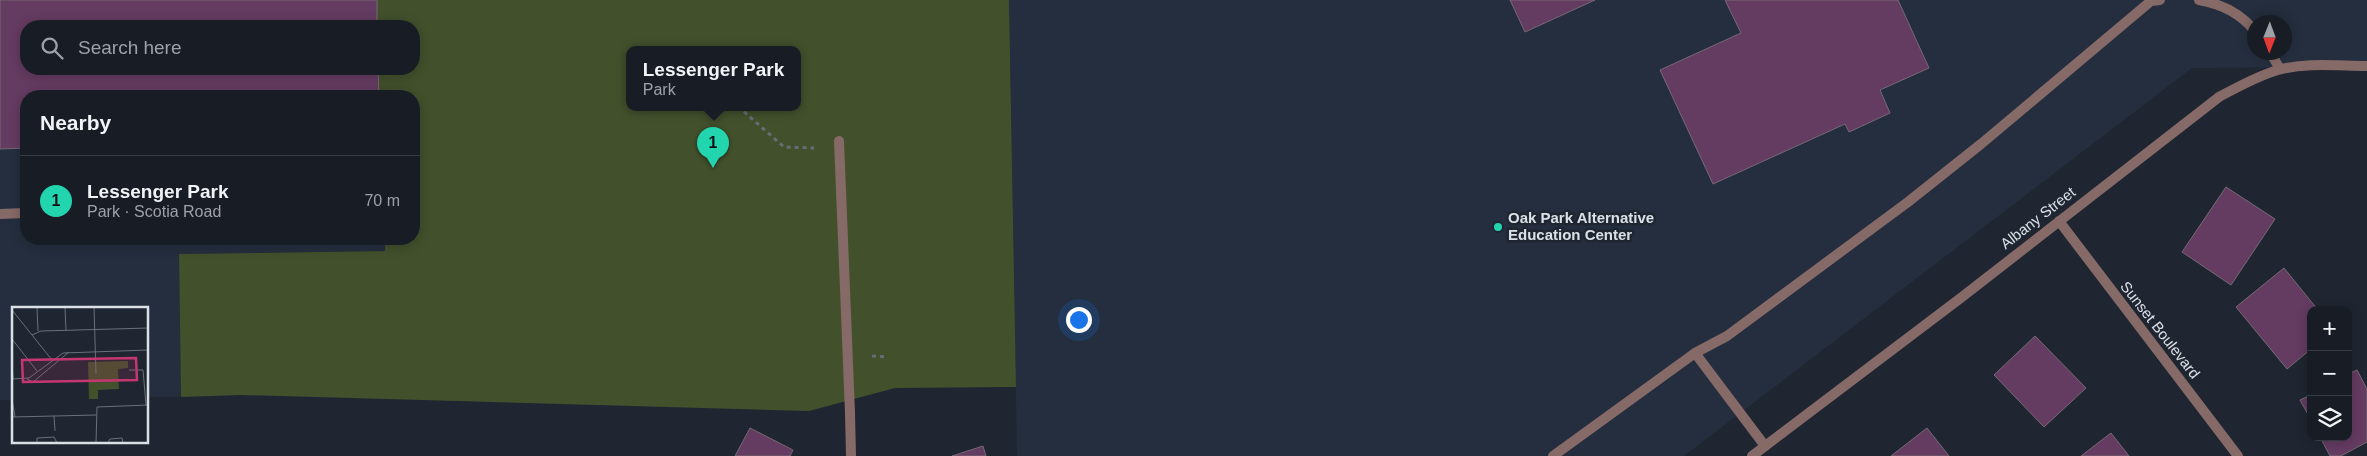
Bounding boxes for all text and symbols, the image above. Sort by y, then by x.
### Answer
north arrow [2247,15,2292,60]
search box [20,20,420,75]
icon: search [38,34,66,62]
text: Search here [78,37,182,58]
popup [626,46,801,111]
text: Lessenger Park [643,59,784,80]
text: Park [643,81,676,98]
text: Nearby [40,111,111,134]
pin: 1 [697,127,729,168]
text: Lessenger Park [87,181,229,202]
street label: Albany Street [1997,183,2079,252]
text: 1 [52,192,60,209]
text: 70 m [364,192,400,209]
text: Park · Scotia Road [87,203,221,220]
place label: Oak Park Alternative Education Center [1508,209,1654,243]
marker: Oak Park Alternative Education Center [1492,221,1504,233]
street label: Sunset Boulevard [2117,278,2204,382]
map controls [2307,306,2352,441]
button: + [2307,306,2352,351]
inset map [12,307,149,444]
your location [1066,307,1092,333]
button: − [2307,351,2352,396]
button: layers [2307,396,2352,441]

